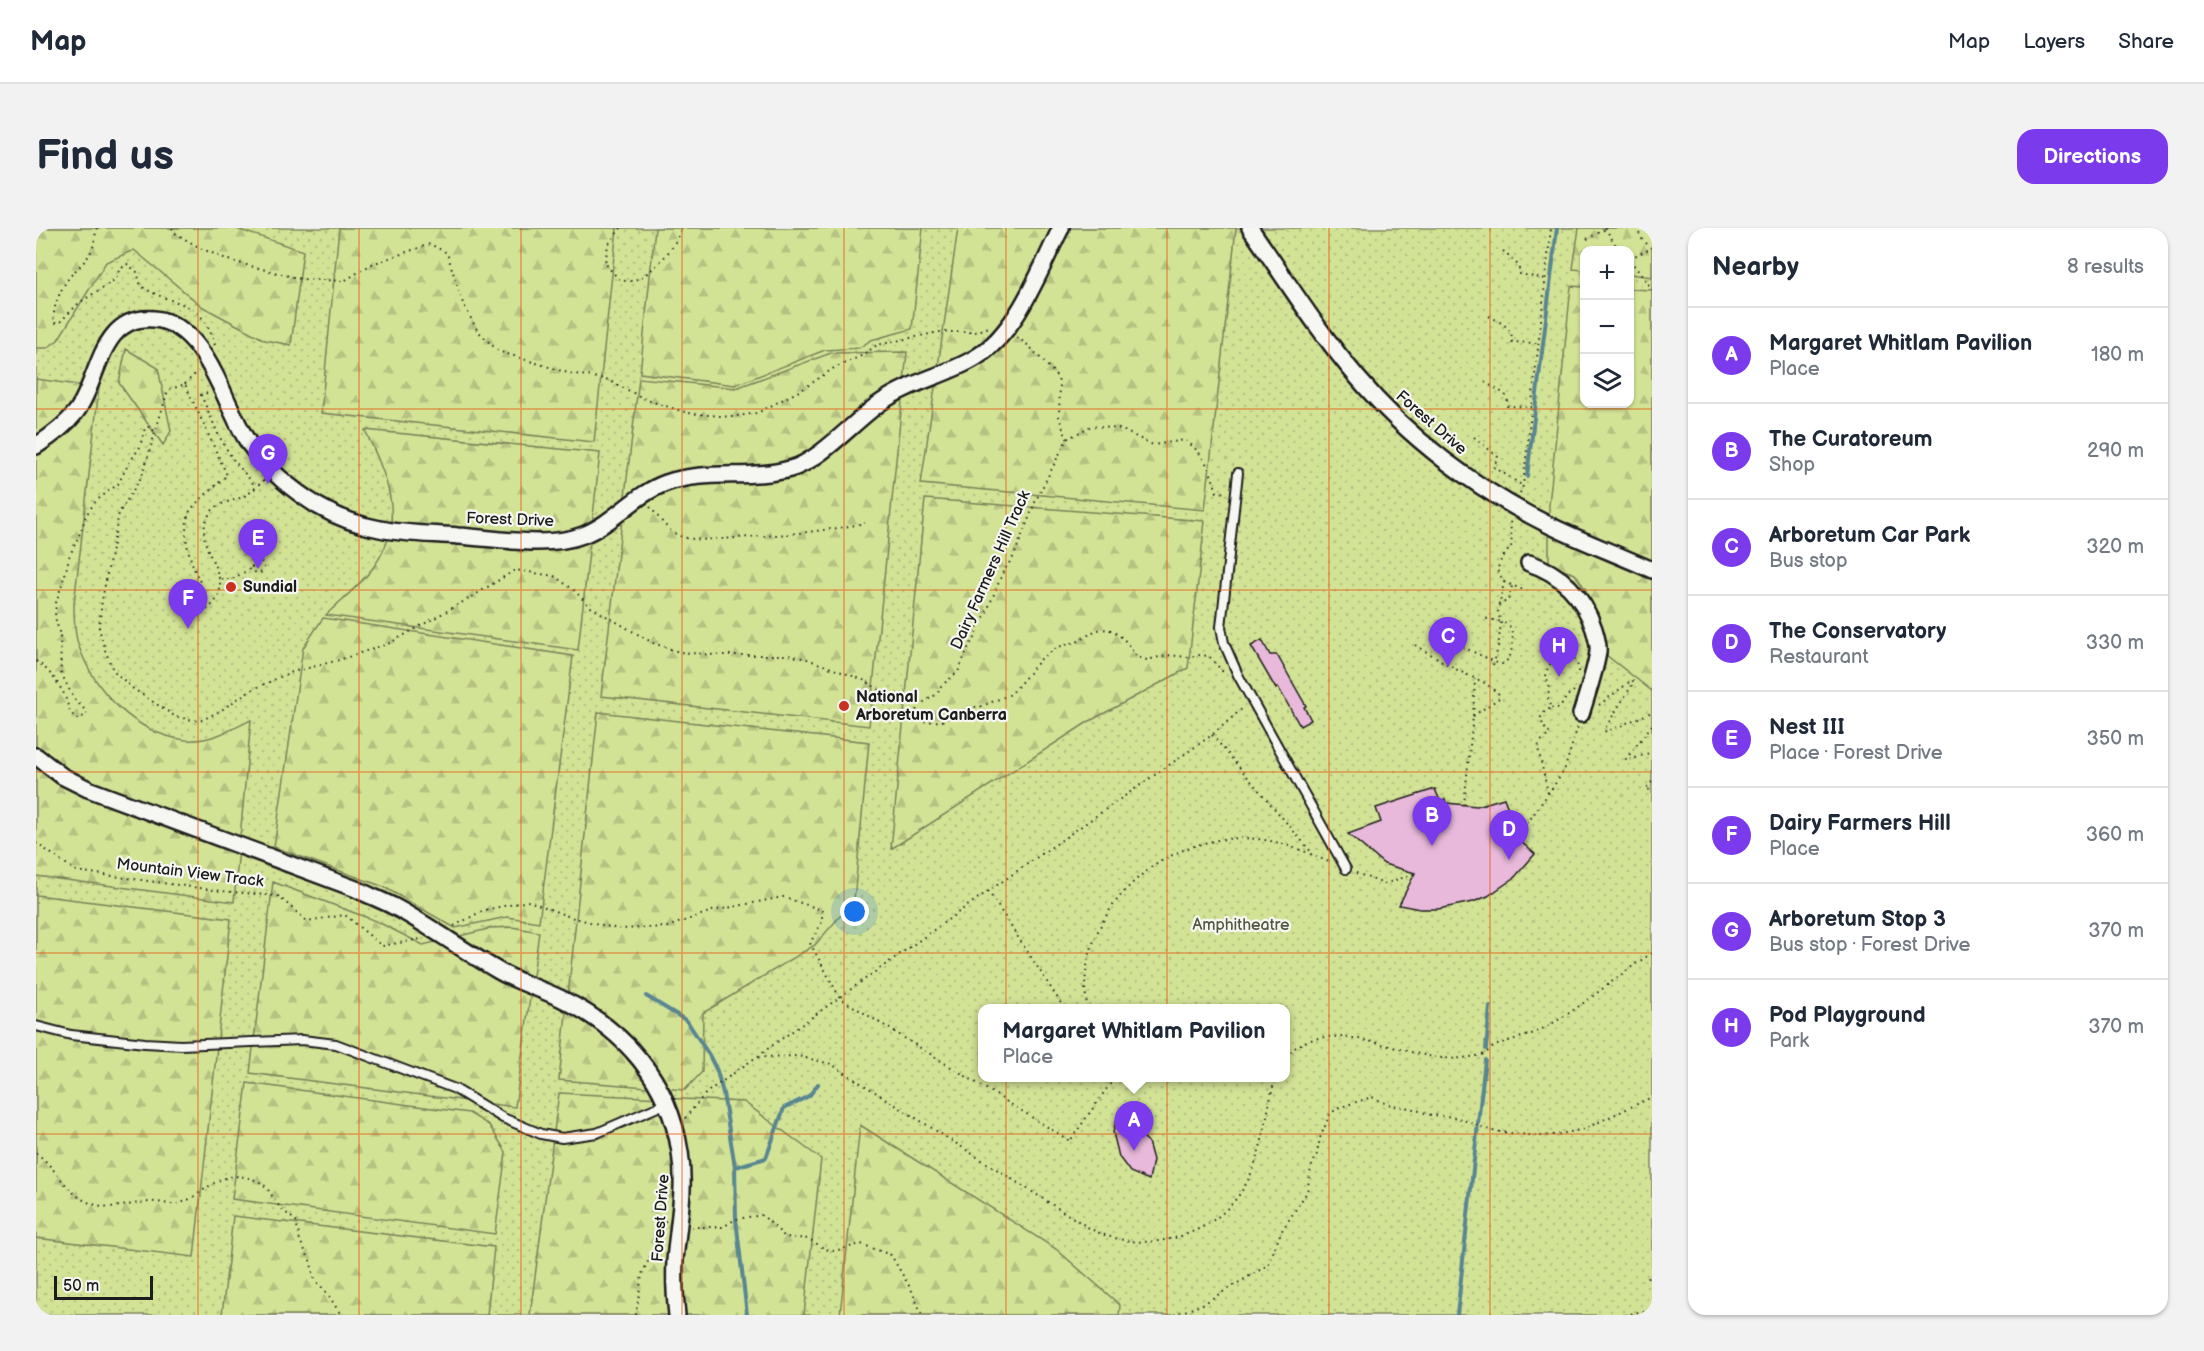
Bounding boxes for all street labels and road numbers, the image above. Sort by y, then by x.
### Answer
street label: Forest Drive [1392,387,1471,459]
street label: Dairy Farmers Hill Track [947,487,1035,652]
street label: Forest Drive [466,509,555,531]
street label: Mountain View Track [115,855,265,891]
street label: Forest Drive [648,1173,674,1262]

